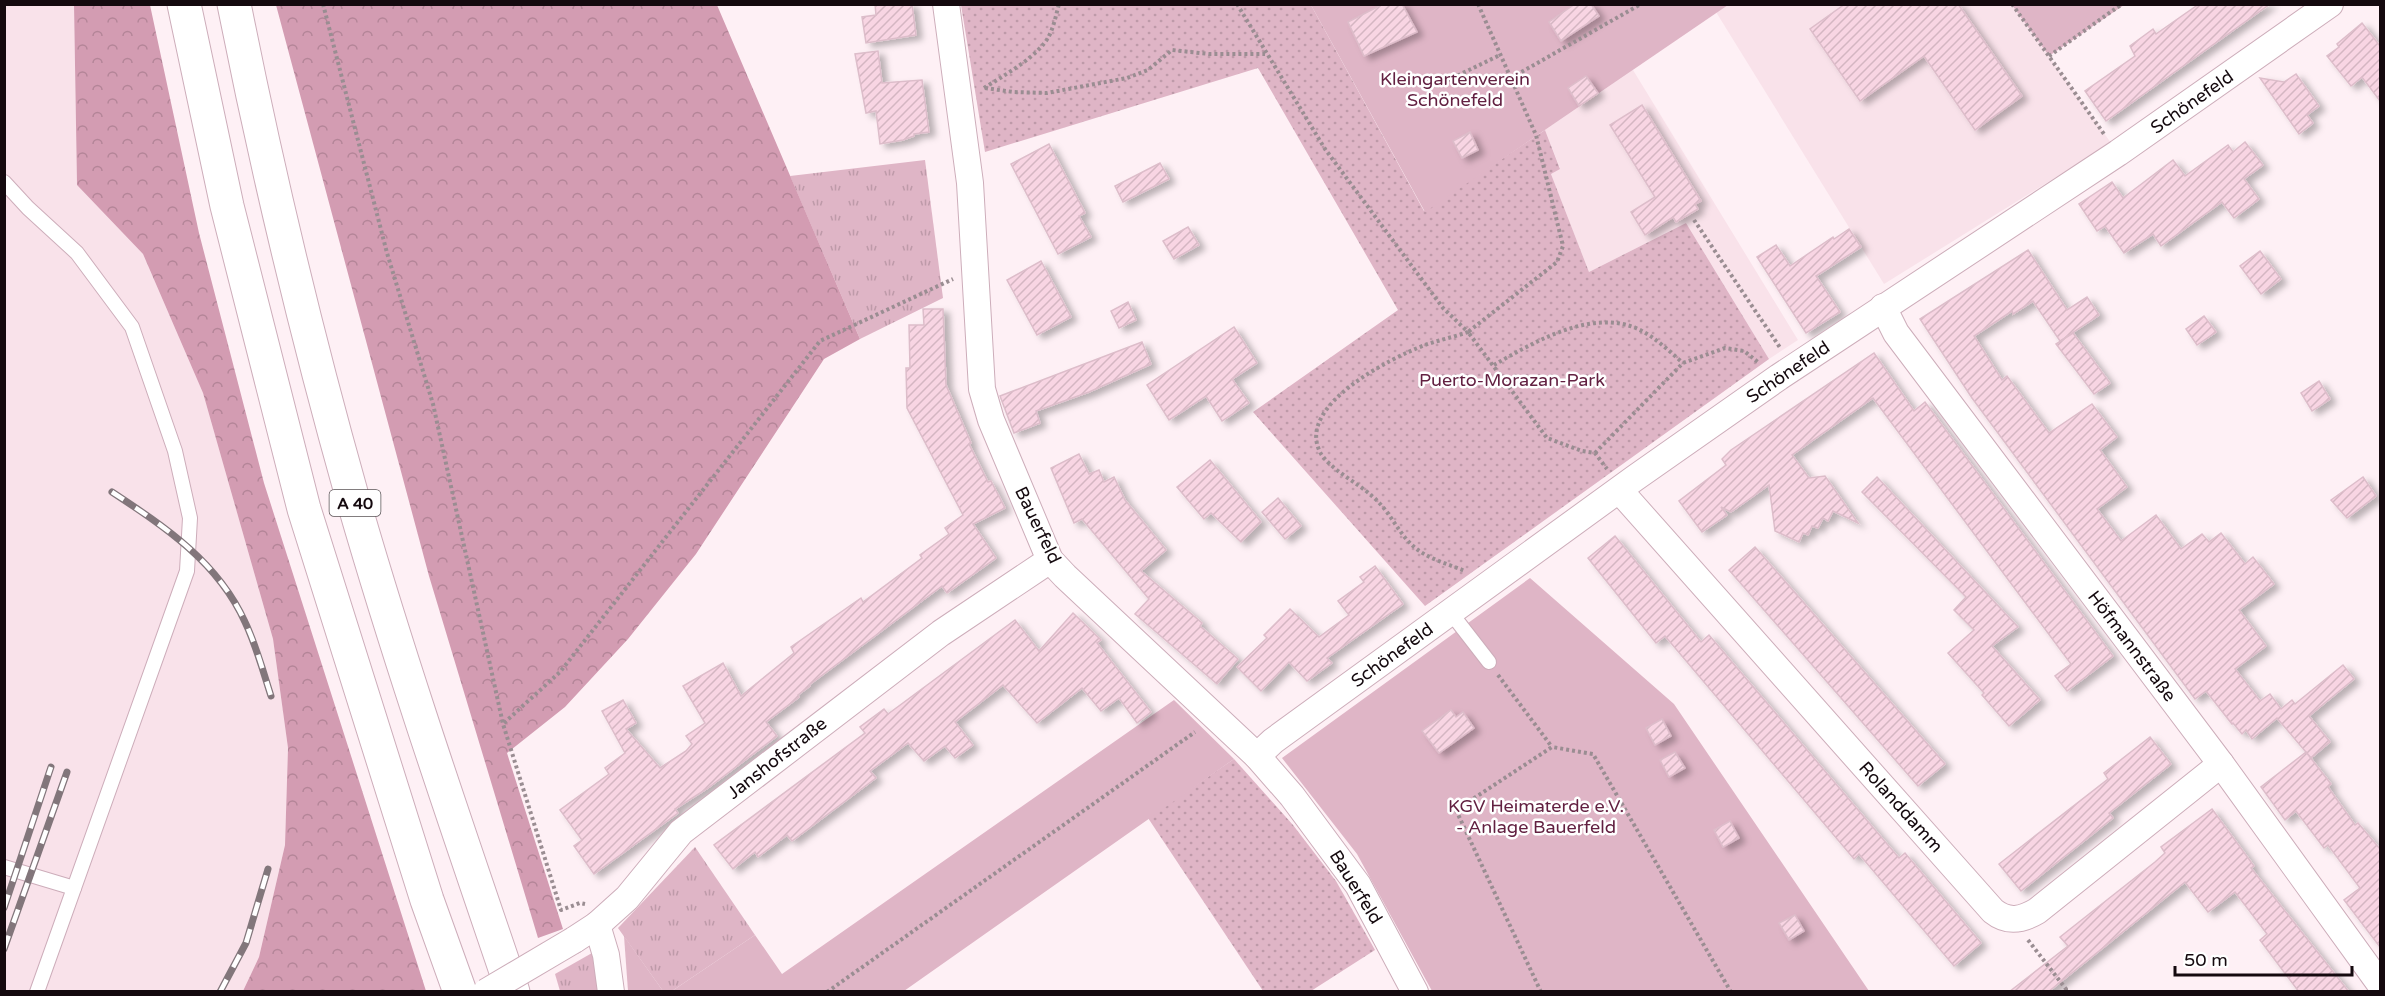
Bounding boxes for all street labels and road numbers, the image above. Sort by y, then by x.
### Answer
street label: Schönefeld [2146,65,2238,139]
street label: Schönefeld [1742,336,1834,408]
street label: Bauerfeld [1010,483,1066,567]
road number: A 40 [330,490,380,516]
street label: Höfmannstraße [2083,586,2181,706]
street label: Schönefeld [1347,618,1437,692]
street label: Janshofstraße [723,712,831,804]
street label: Rolanddamm [1854,757,1948,857]
street label: Bauerfeld [1325,846,1387,928]

